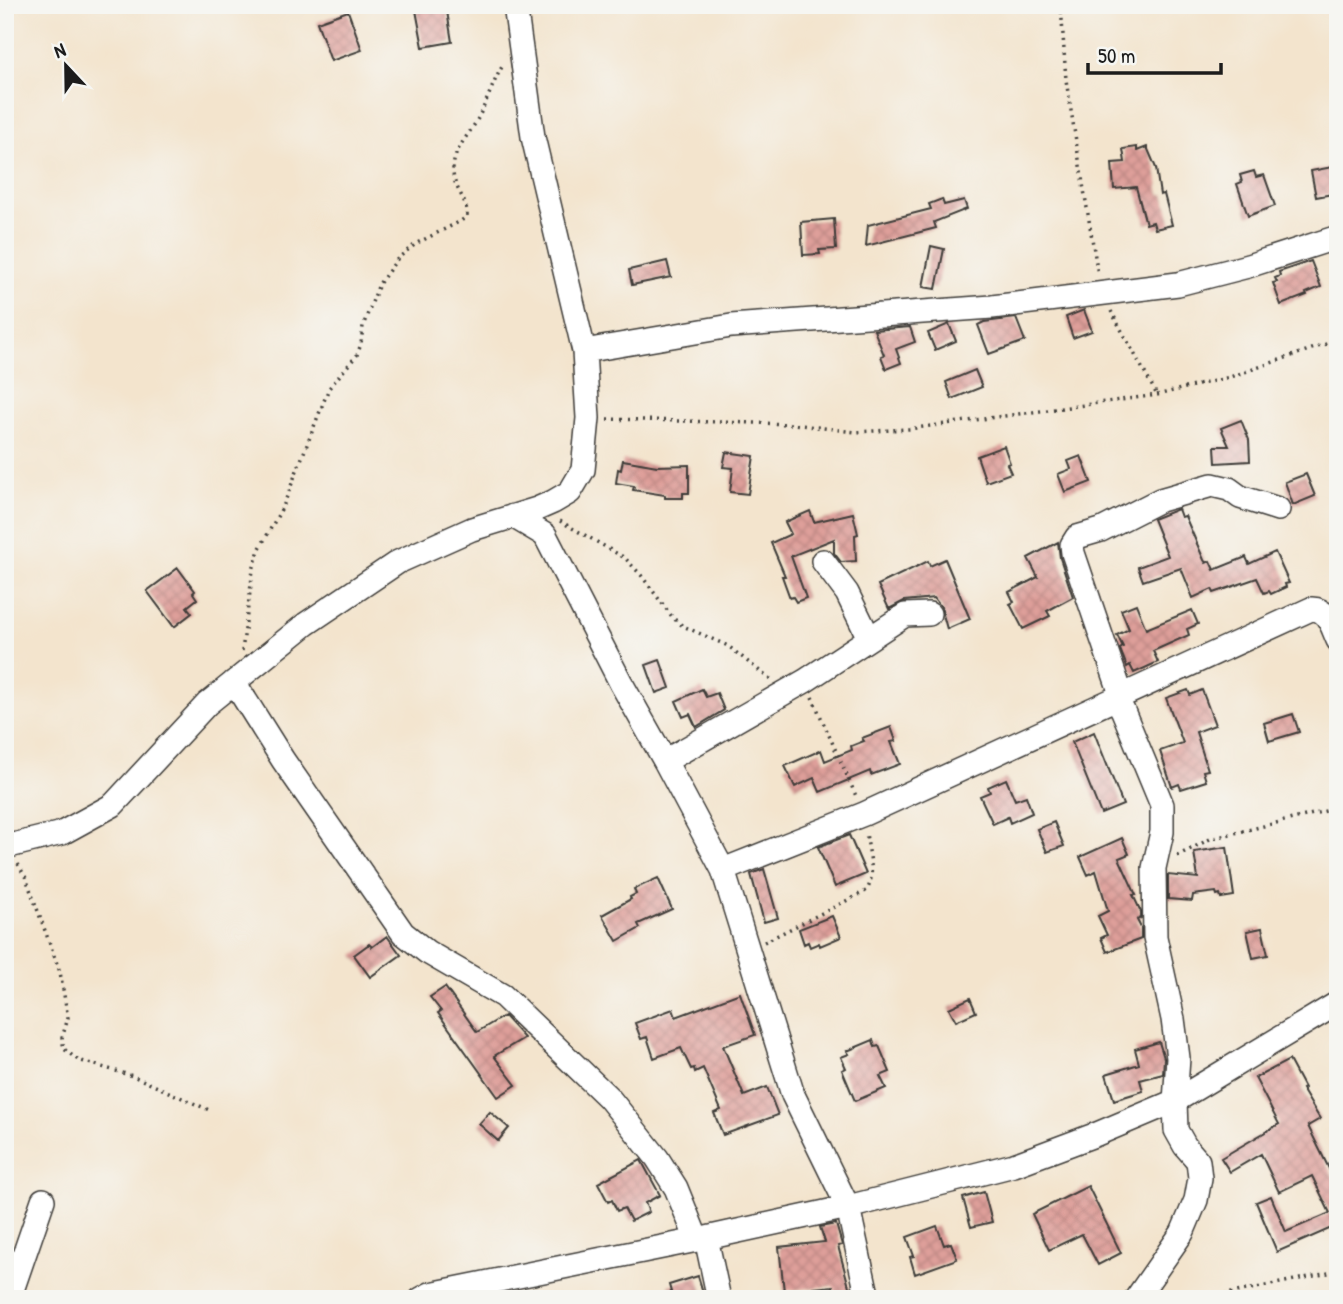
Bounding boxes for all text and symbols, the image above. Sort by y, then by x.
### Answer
north arrow [32,32,102,102]
scale bar [1088,32,1220,76]
text: N [50,36,69,64]
text: 50 m [1098,41,1135,70]

